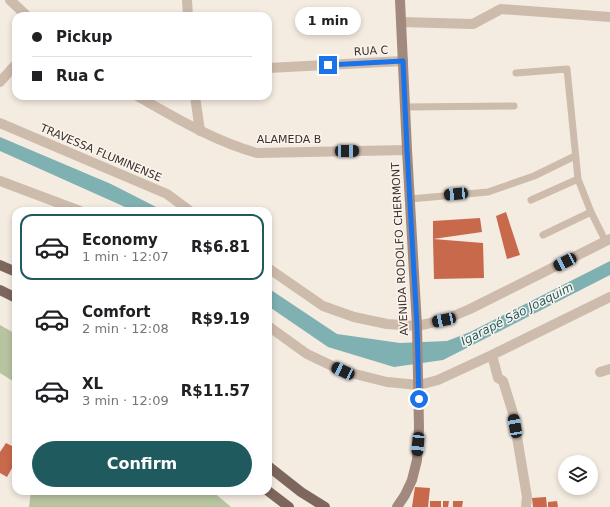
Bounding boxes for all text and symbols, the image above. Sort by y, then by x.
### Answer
callout: 1 min [295,7,361,35]
text: 1 min [308,13,348,28]
text: Pickup [56,28,112,46]
street label: RUA C [353,44,389,58]
route end [319,56,337,74]
text: Rua C [56,67,105,85]
street label: TRAVESSA FLUMINENSE [38,121,164,184]
street label: ALAMEDA B [257,133,321,146]
car [335,145,359,157]
street label: AVENIDA RODOLFO CHERMONT [389,162,411,336]
car [444,187,468,201]
icon: car [34,229,70,265]
text: Economy [82,231,158,249]
text: R$6.81 [191,238,250,256]
text: 1 min · 12:07 [82,249,169,264]
car [552,251,578,273]
water label: Igarapé São Joaquim [458,280,576,348]
icon: car [34,301,70,337]
text: Comfort [82,303,150,321]
text: R$9.19 [191,310,250,328]
car [431,312,457,328]
text: 2 min · 12:08 [82,321,169,336]
car [330,360,356,382]
icon: car [34,373,70,409]
text: XL [82,375,103,393]
text: R$11.57 [181,382,250,400]
route start [410,390,428,408]
text: 3 min · 12:09 [82,393,169,408]
car [507,413,523,439]
car [411,432,425,456]
button: Confirm [32,441,252,487]
map controls [558,455,598,495]
button: layers [558,455,598,495]

